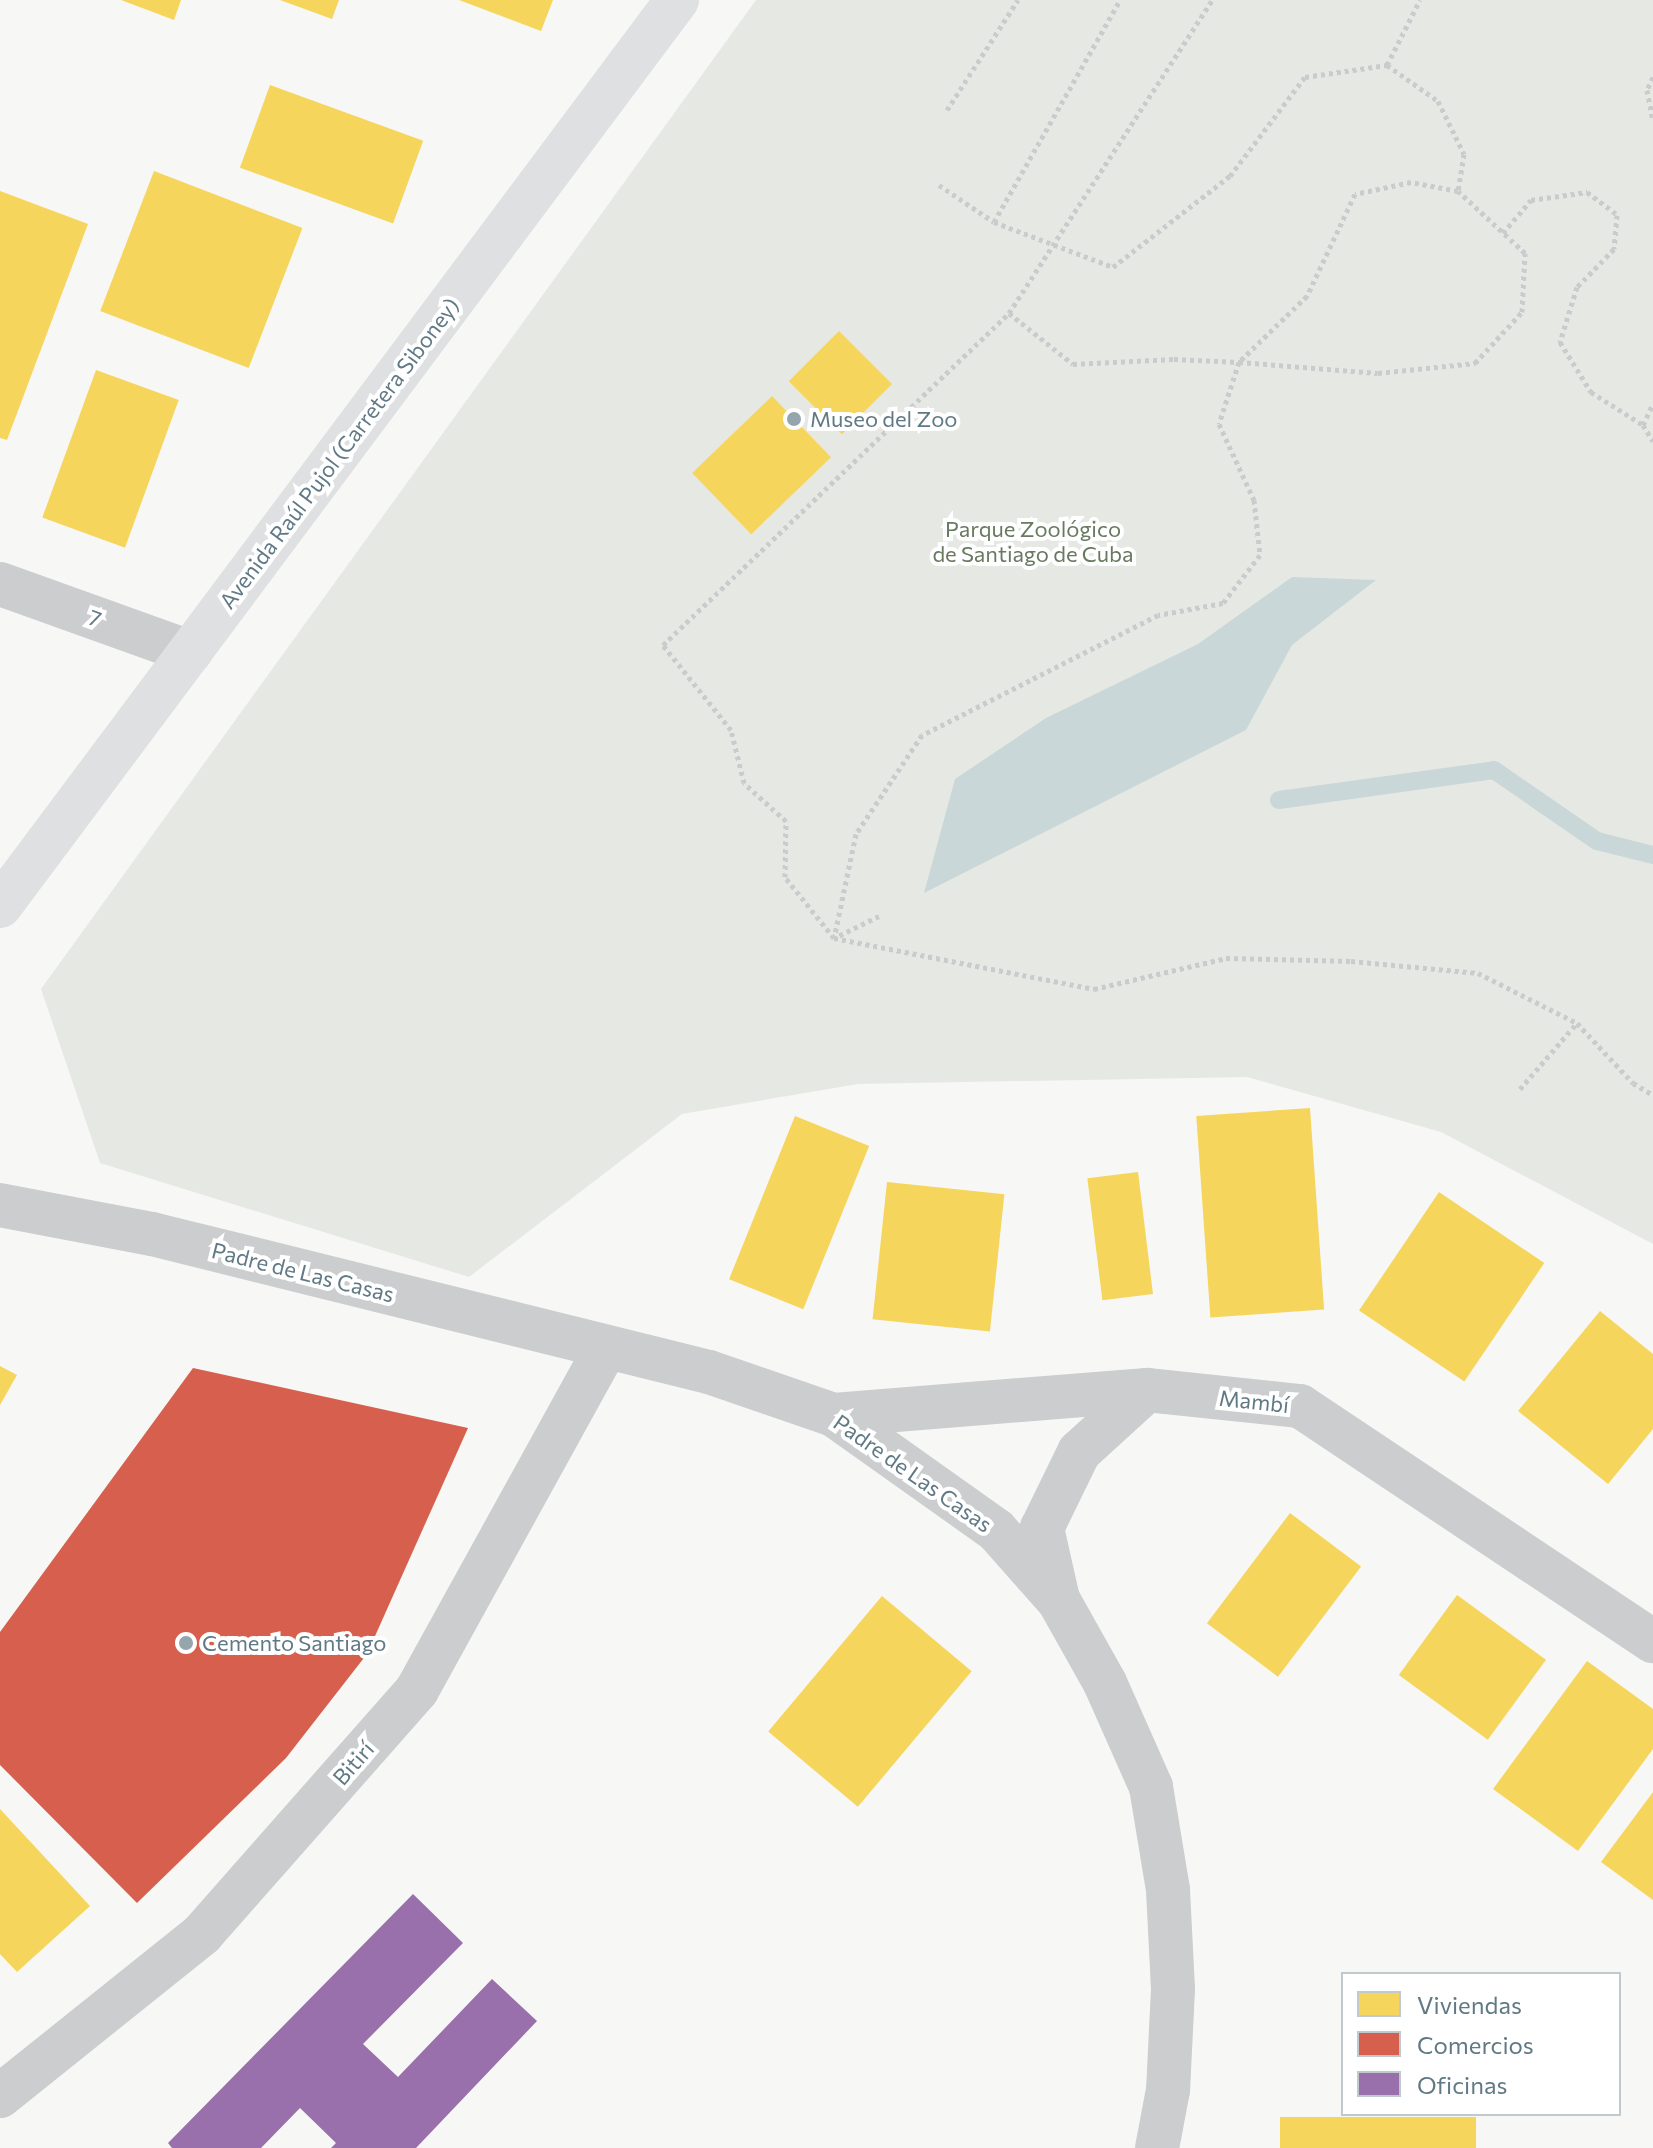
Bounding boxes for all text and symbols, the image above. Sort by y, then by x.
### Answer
street label: Avenida Raúl Pujol (Carretera Siboney) [213,292,465,614]
place label: Museo del Zoo [810,406,957,432]
marker: Museo del Zoo [785,410,803,428]
park label: Parque Zoológico de Santiago de Cuba [932,515,1134,566]
street label: 7 [85,604,105,632]
street label: Padre de Las Casas [209,1237,397,1307]
street label: Mambí [1218,1384,1290,1418]
street label: Padre de Las Casas [829,1409,997,1537]
place label: Cemento Santiago [202,1630,386,1656]
marker: Cemento Santiago [177,1634,195,1652]
street label: Bitirí [327,1736,379,1790]
legend [1341,1972,1621,2116]
text: Viviendas [1417,1990,1522,2019]
text: Comercios [1417,2030,1534,2059]
text: Oficinas [1417,2070,1508,2099]

